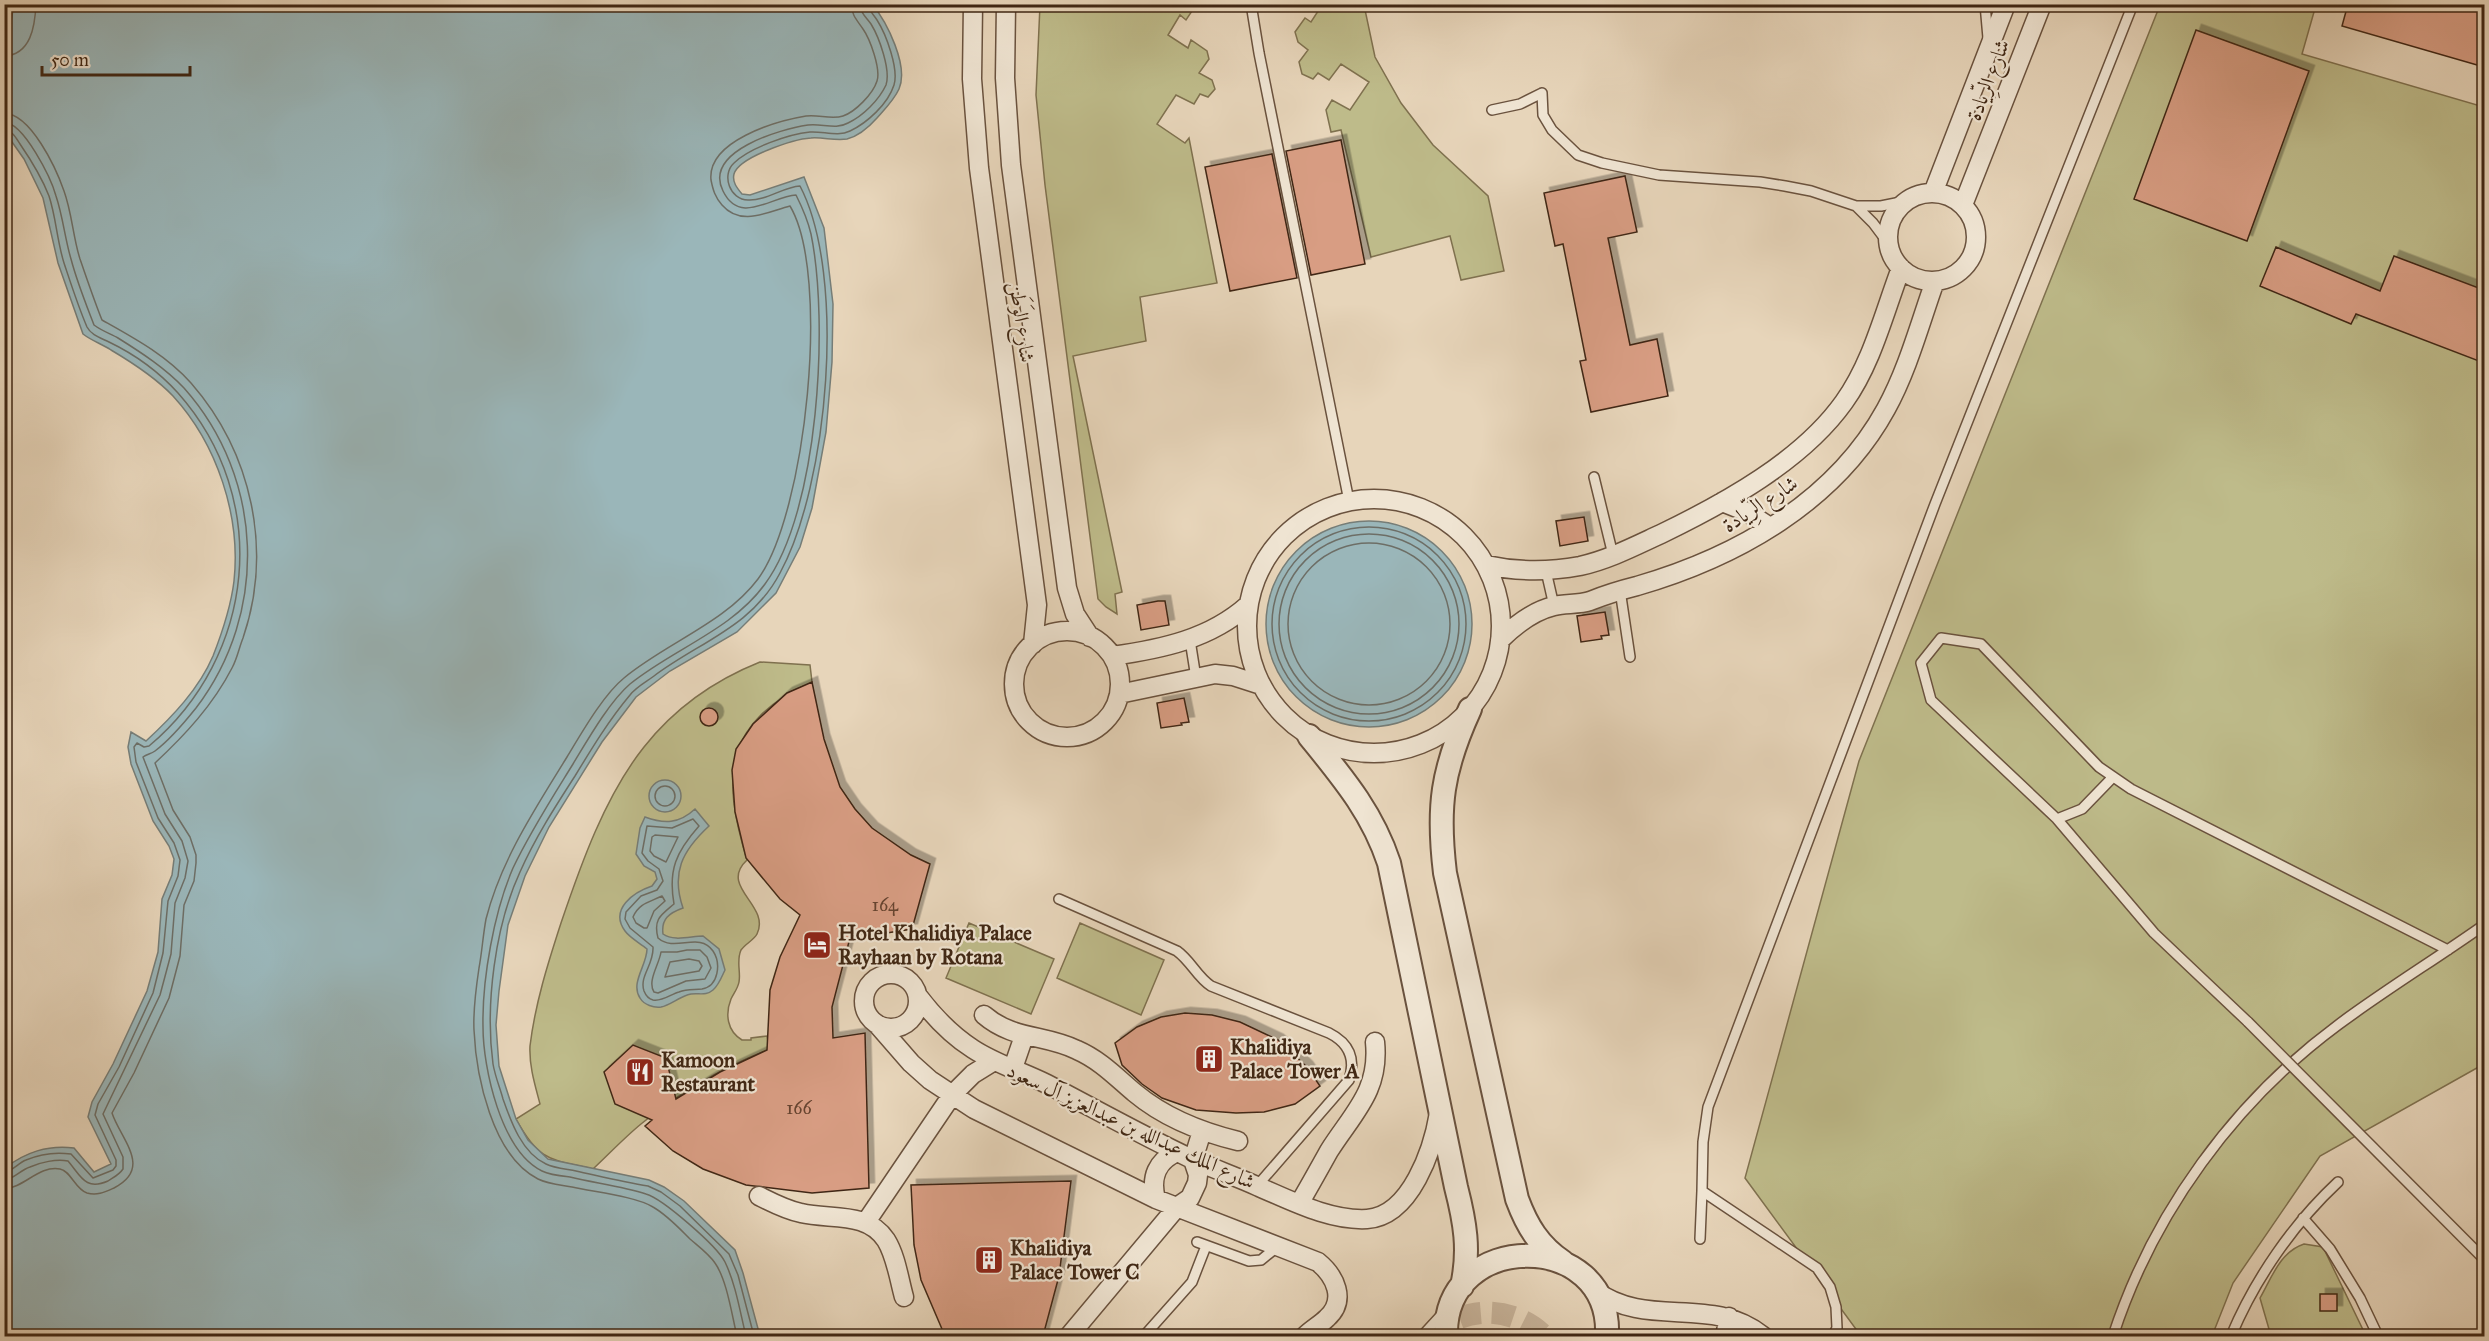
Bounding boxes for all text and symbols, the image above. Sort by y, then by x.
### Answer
street label: شارع الرِّيادة [1959,35,2020,126]
scale bar [42,39,190,77]
text: 50 m [51,49,89,71]
street label: شارع الوَطَن [999,280,1043,365]
street label: شارع الرِّيادة [1716,468,1805,542]
house number: 164 [872,894,899,916]
place label: Hotel Khalidiya Palace Rayhaan by Rotana [838,920,1032,970]
hotel icon: Hotel Khalidiya Palace Rayhaan by Rotana [801,929,833,961]
place label: Khalidiya Palace Tower A [1230,1034,1360,1084]
building icon: Khalidiya Palace Tower A [1193,1043,1225,1075]
place label: Kamoon Restaurant [661,1047,756,1097]
restaurant icon: Kamoon Restaurant [624,1056,656,1088]
street label: شارع الملك عبدالله بن عبدالعزيز آل سعود [1001,1057,1259,1200]
house number: 166 [786,1097,813,1119]
place label: Khalidiya Palace Tower C [1010,1235,1140,1285]
building icon: Khalidiya Palace Tower C [973,1244,1005,1276]

